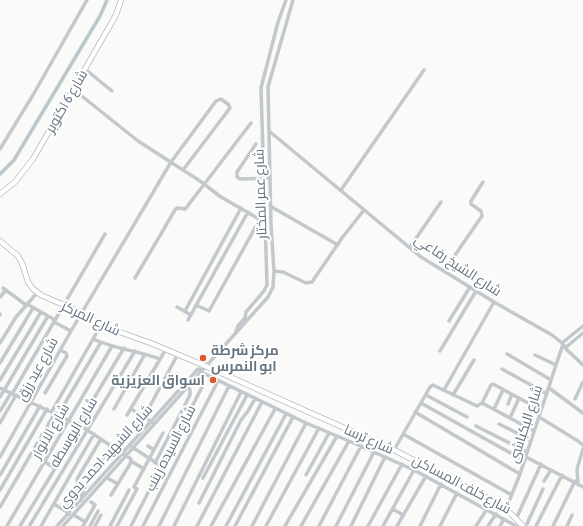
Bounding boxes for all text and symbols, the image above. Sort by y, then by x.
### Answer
street label: شارع 6 اكتوبر [41,67,91,137]
street label: شارع عمر المختار [250,149,271,240]
street label: شارع الشيخ رفاعي [409,231,505,302]
street label: شارع المركز [58,297,123,340]
street label: شارع عيد رزق [13,334,62,404]
place label: مركز شرطة ابو النمرس [211,342,279,375]
marker: مركز شرطة ابو النمرس [198,353,208,363]
place label: اسواق العزيزية [111,372,205,389]
marker: اسواق العزيزية [208,375,218,385]
street label: شارع البكباشى [505,383,546,465]
street label: شارع البوسطه [46,394,101,471]
street label: شارع الانوار [27,401,73,463]
street label: شارع الشهيد احمد بدوي [54,401,159,514]
street label: شارع السيده زينب [141,402,199,494]
street label: شارع ترسا [341,421,396,458]
street label: شارع خلف المساكن [409,451,514,518]

